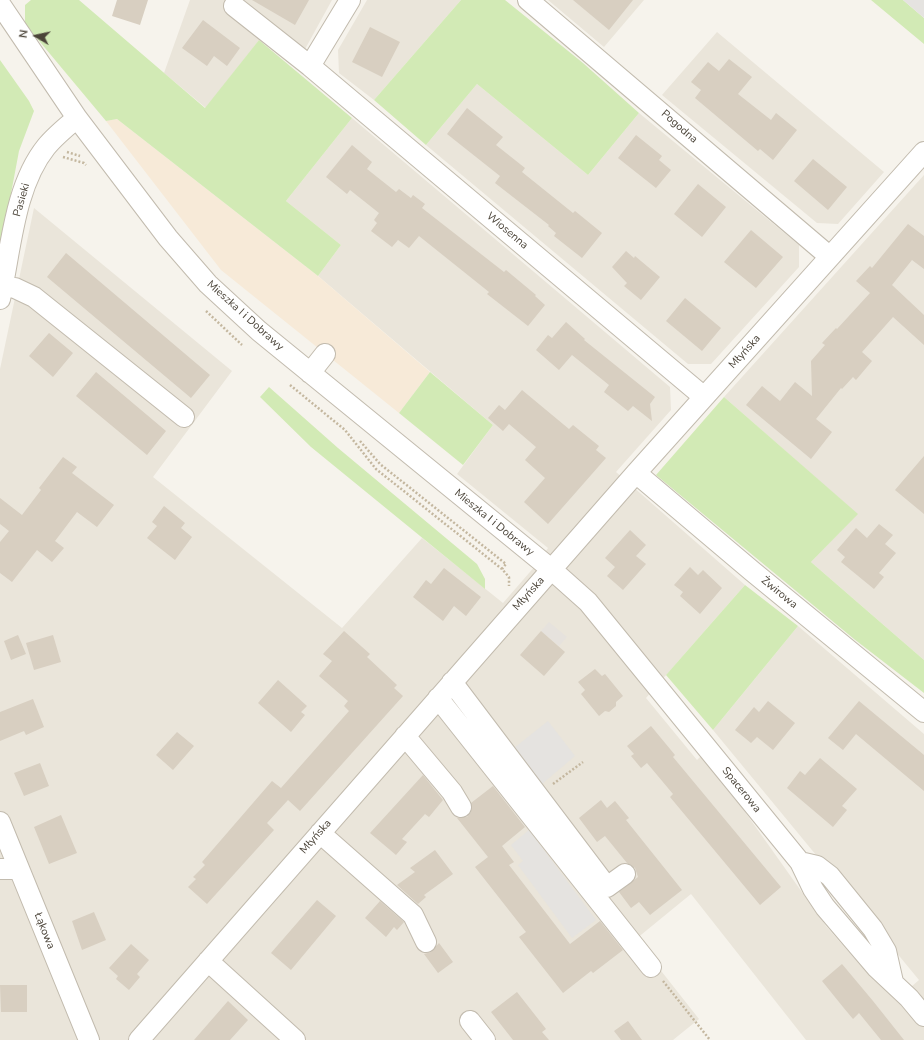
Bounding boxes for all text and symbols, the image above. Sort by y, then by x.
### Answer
north arrow [16,16,56,56]
text: N [16,29,32,39]
street label: Pogodna [658,108,700,146]
street label: Pasieki [11,182,33,218]
street label: Wiosenna [484,210,530,252]
street label: Mieszka I i Dobrawy [204,278,286,354]
street label: Młyńska [726,332,764,372]
street label: Mieszka I i Dobrawy [451,487,537,559]
street label: Młyńska [510,574,548,614]
street label: Żwirowa [758,574,800,612]
street label: Spacerowa [719,765,763,815]
street label: Młyńska [298,817,334,857]
street label: Łąkowa [31,911,57,951]

